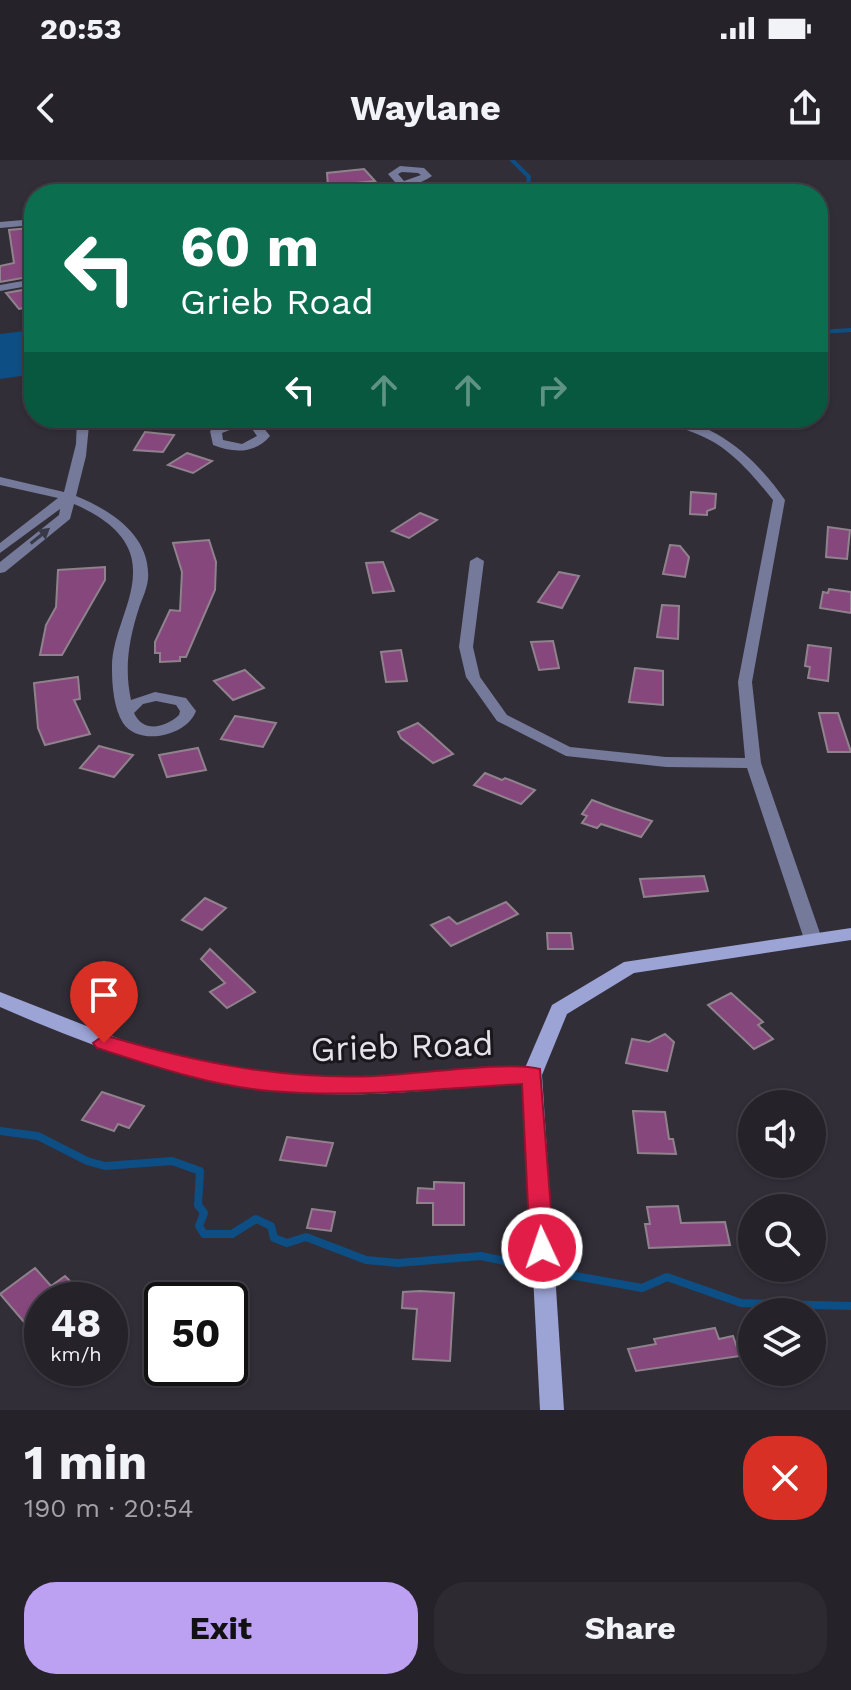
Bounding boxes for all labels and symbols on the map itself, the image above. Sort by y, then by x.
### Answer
one-way arrow [29,528,49,545]
pin [70,961,138,1043]
street label: Grieb Road [310,1023,494,1069]
position arrow [500,1206,584,1290]
speed limit sign: 50 [144,1282,248,1386]

